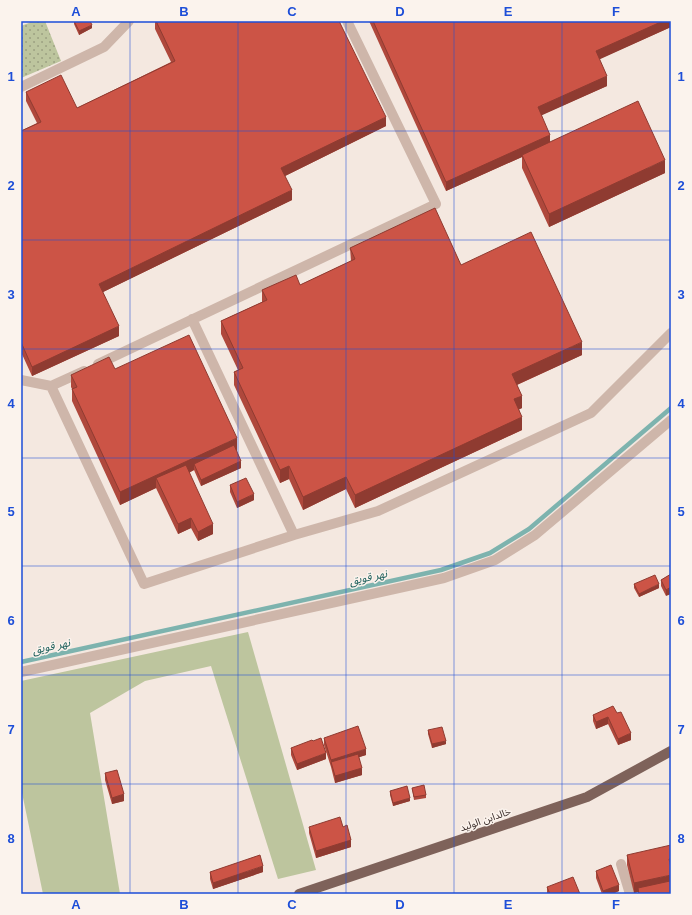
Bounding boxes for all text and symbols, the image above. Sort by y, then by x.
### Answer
text: A [71,4,81,19]
text: B [179,4,189,19]
text: C [287,4,297,19]
text: D [395,4,405,19]
text: E [504,4,513,19]
text: F [612,4,620,19]
text: 1 [7,69,15,84]
text: 1 [677,69,685,84]
text: 2 [7,178,15,193]
text: 2 [677,178,685,193]
text: 3 [7,287,15,302]
text: 3 [677,287,685,302]
text: 4 [7,396,15,411]
text: 4 [677,396,685,411]
text: 5 [7,504,15,519]
text: 5 [677,504,685,519]
water label: نهر قويق [348,567,390,588]
text: 6 [7,613,15,628]
text: 6 [677,613,685,628]
water label: نهر قويق [31,636,73,657]
text: 7 [7,722,15,737]
text: 7 [677,722,685,737]
street label: خالدابن الوليد [458,806,513,834]
text: 8 [7,831,15,846]
text: 8 [677,831,685,846]
text: A [71,897,81,912]
text: B [179,897,189,912]
text: C [287,897,297,912]
text: D [395,897,405,912]
text: E [504,897,513,912]
text: F [612,897,620,912]

